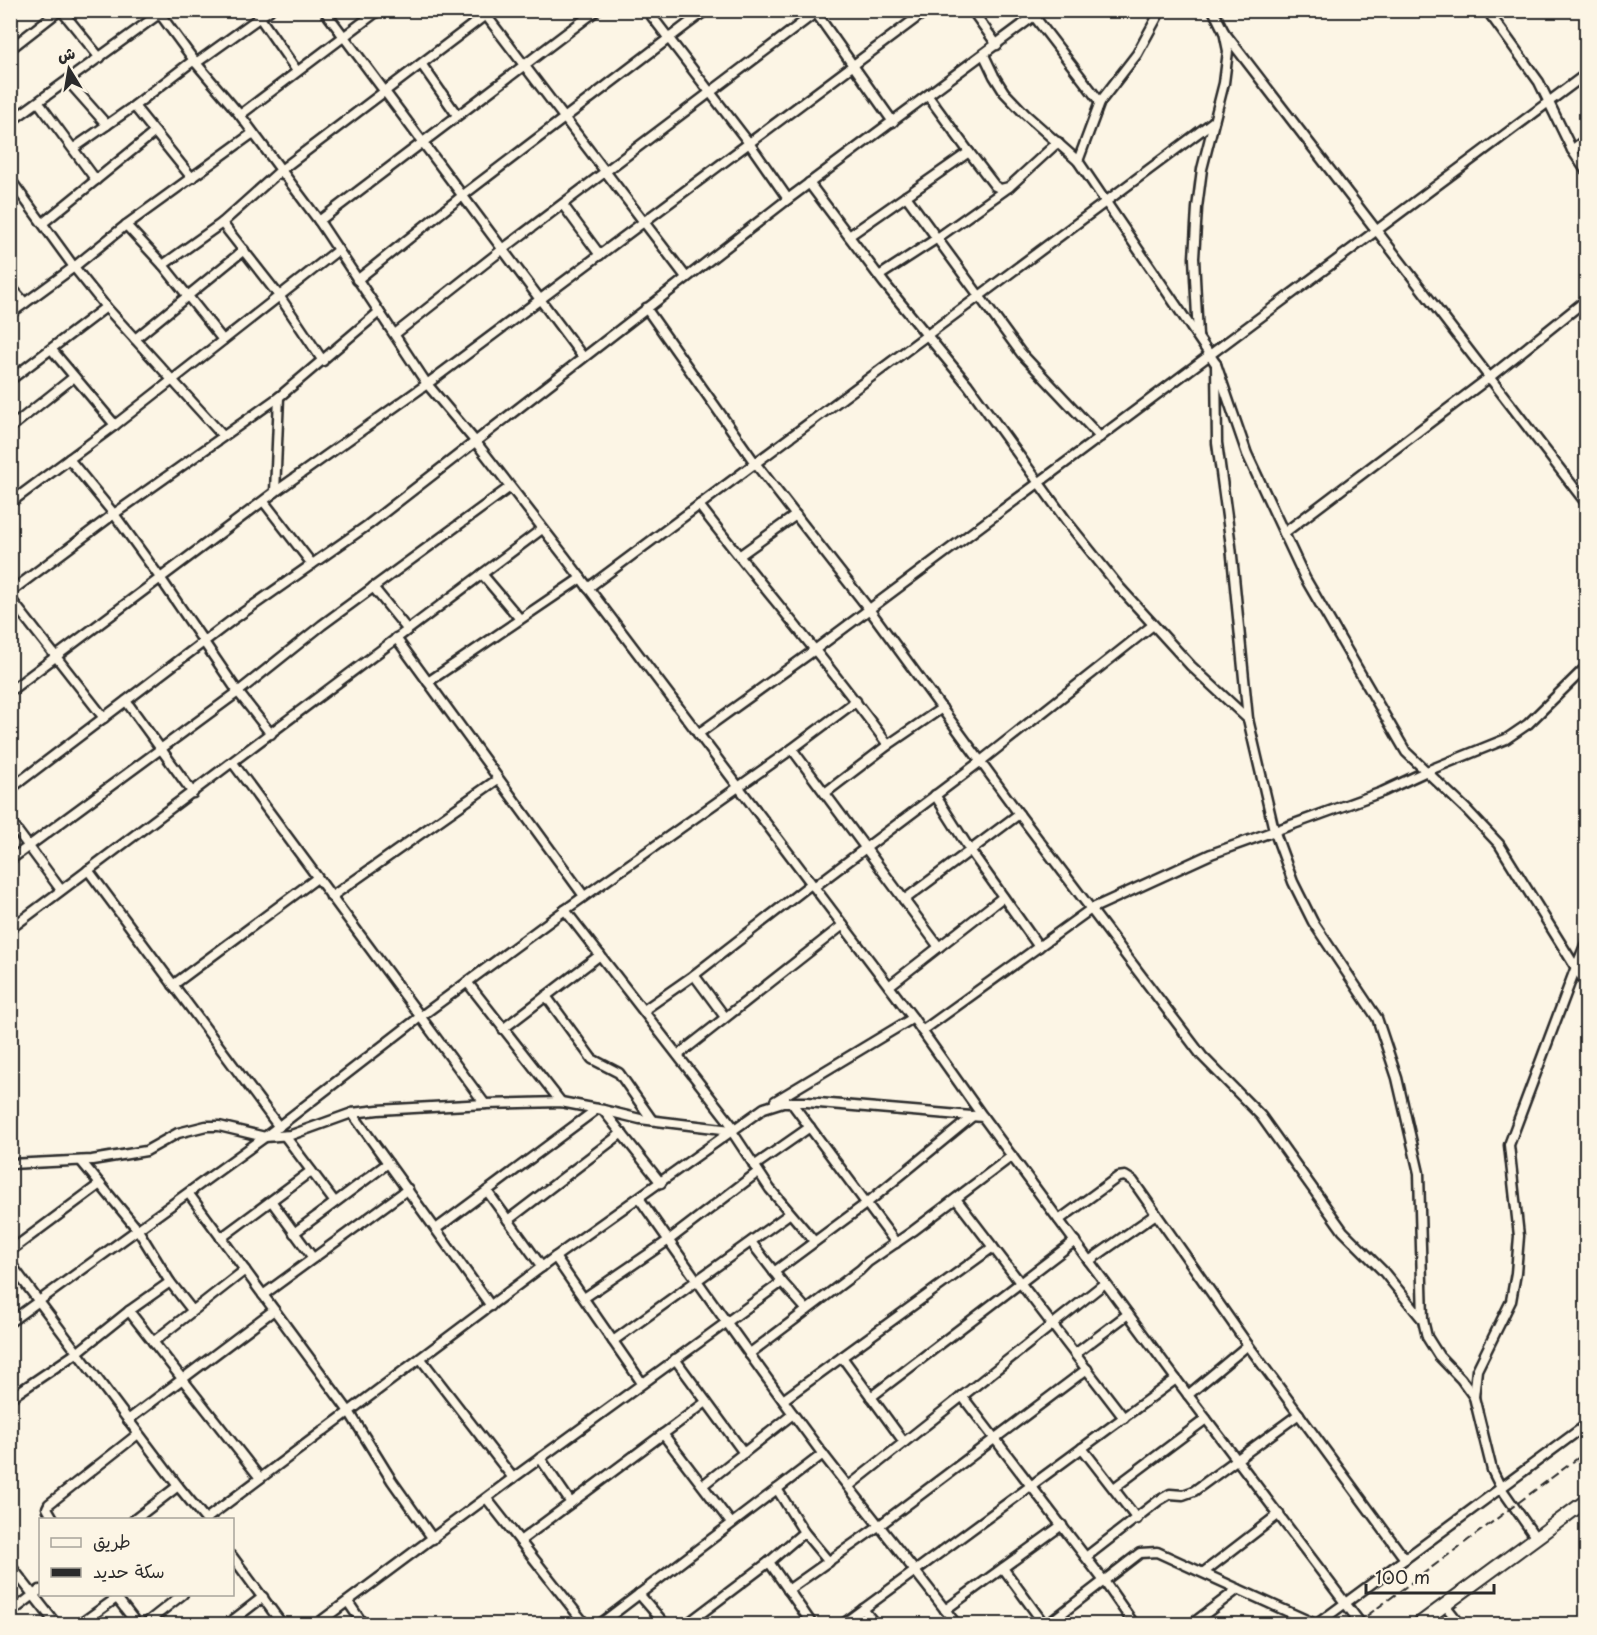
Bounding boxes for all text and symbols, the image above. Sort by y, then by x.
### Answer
north arrow [39,39,99,99]
text: ش [55,40,77,67]
legend [39,1518,234,1596]
text: طريق [93,1527,131,1554]
text: سكة حديد [93,1557,165,1584]
scale bar [1366,1557,1494,1595]
text: 100 m [1375,1563,1430,1590]

